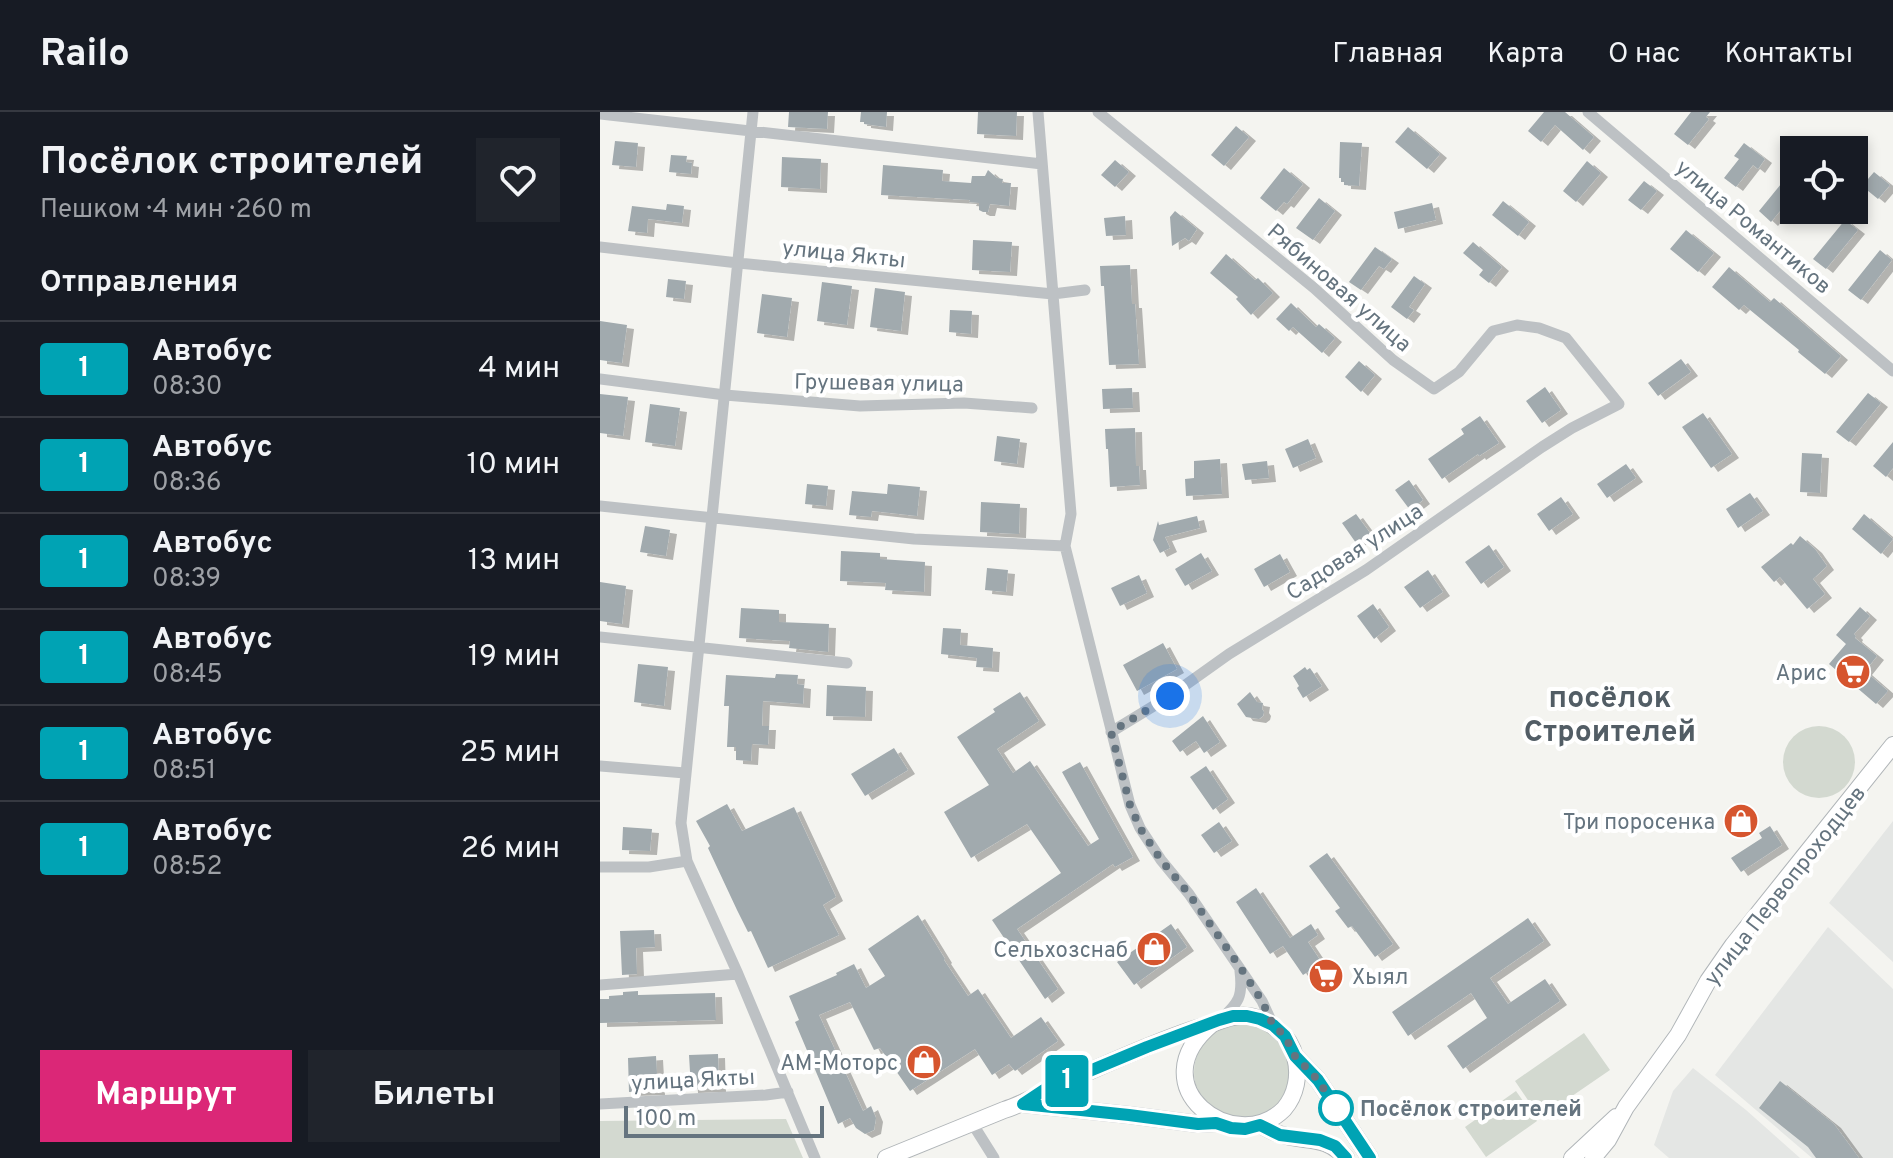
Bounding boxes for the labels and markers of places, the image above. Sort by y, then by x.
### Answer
supermarket icon: Арис [1834,653,1872,691]
place label: Арис [1775,661,1827,688]
shop icon: Три поросенка [1722,802,1760,840]
place label: Три поросенка [1563,810,1715,837]
shop icon: Сельхозснаб [1135,930,1173,968]
place label: Сельхозснаб [993,938,1128,965]
supermarket icon: Хыял [1307,957,1345,995]
place label: Хыял [1352,965,1408,992]
shop icon: АМ-Моторс [905,1043,943,1081]
place label: АМ-Моторс [780,1051,898,1078]
marker: Посёлок строителей [1319,1091,1353,1125]
place label: Посёлок строителей [1360,1097,1582,1124]

